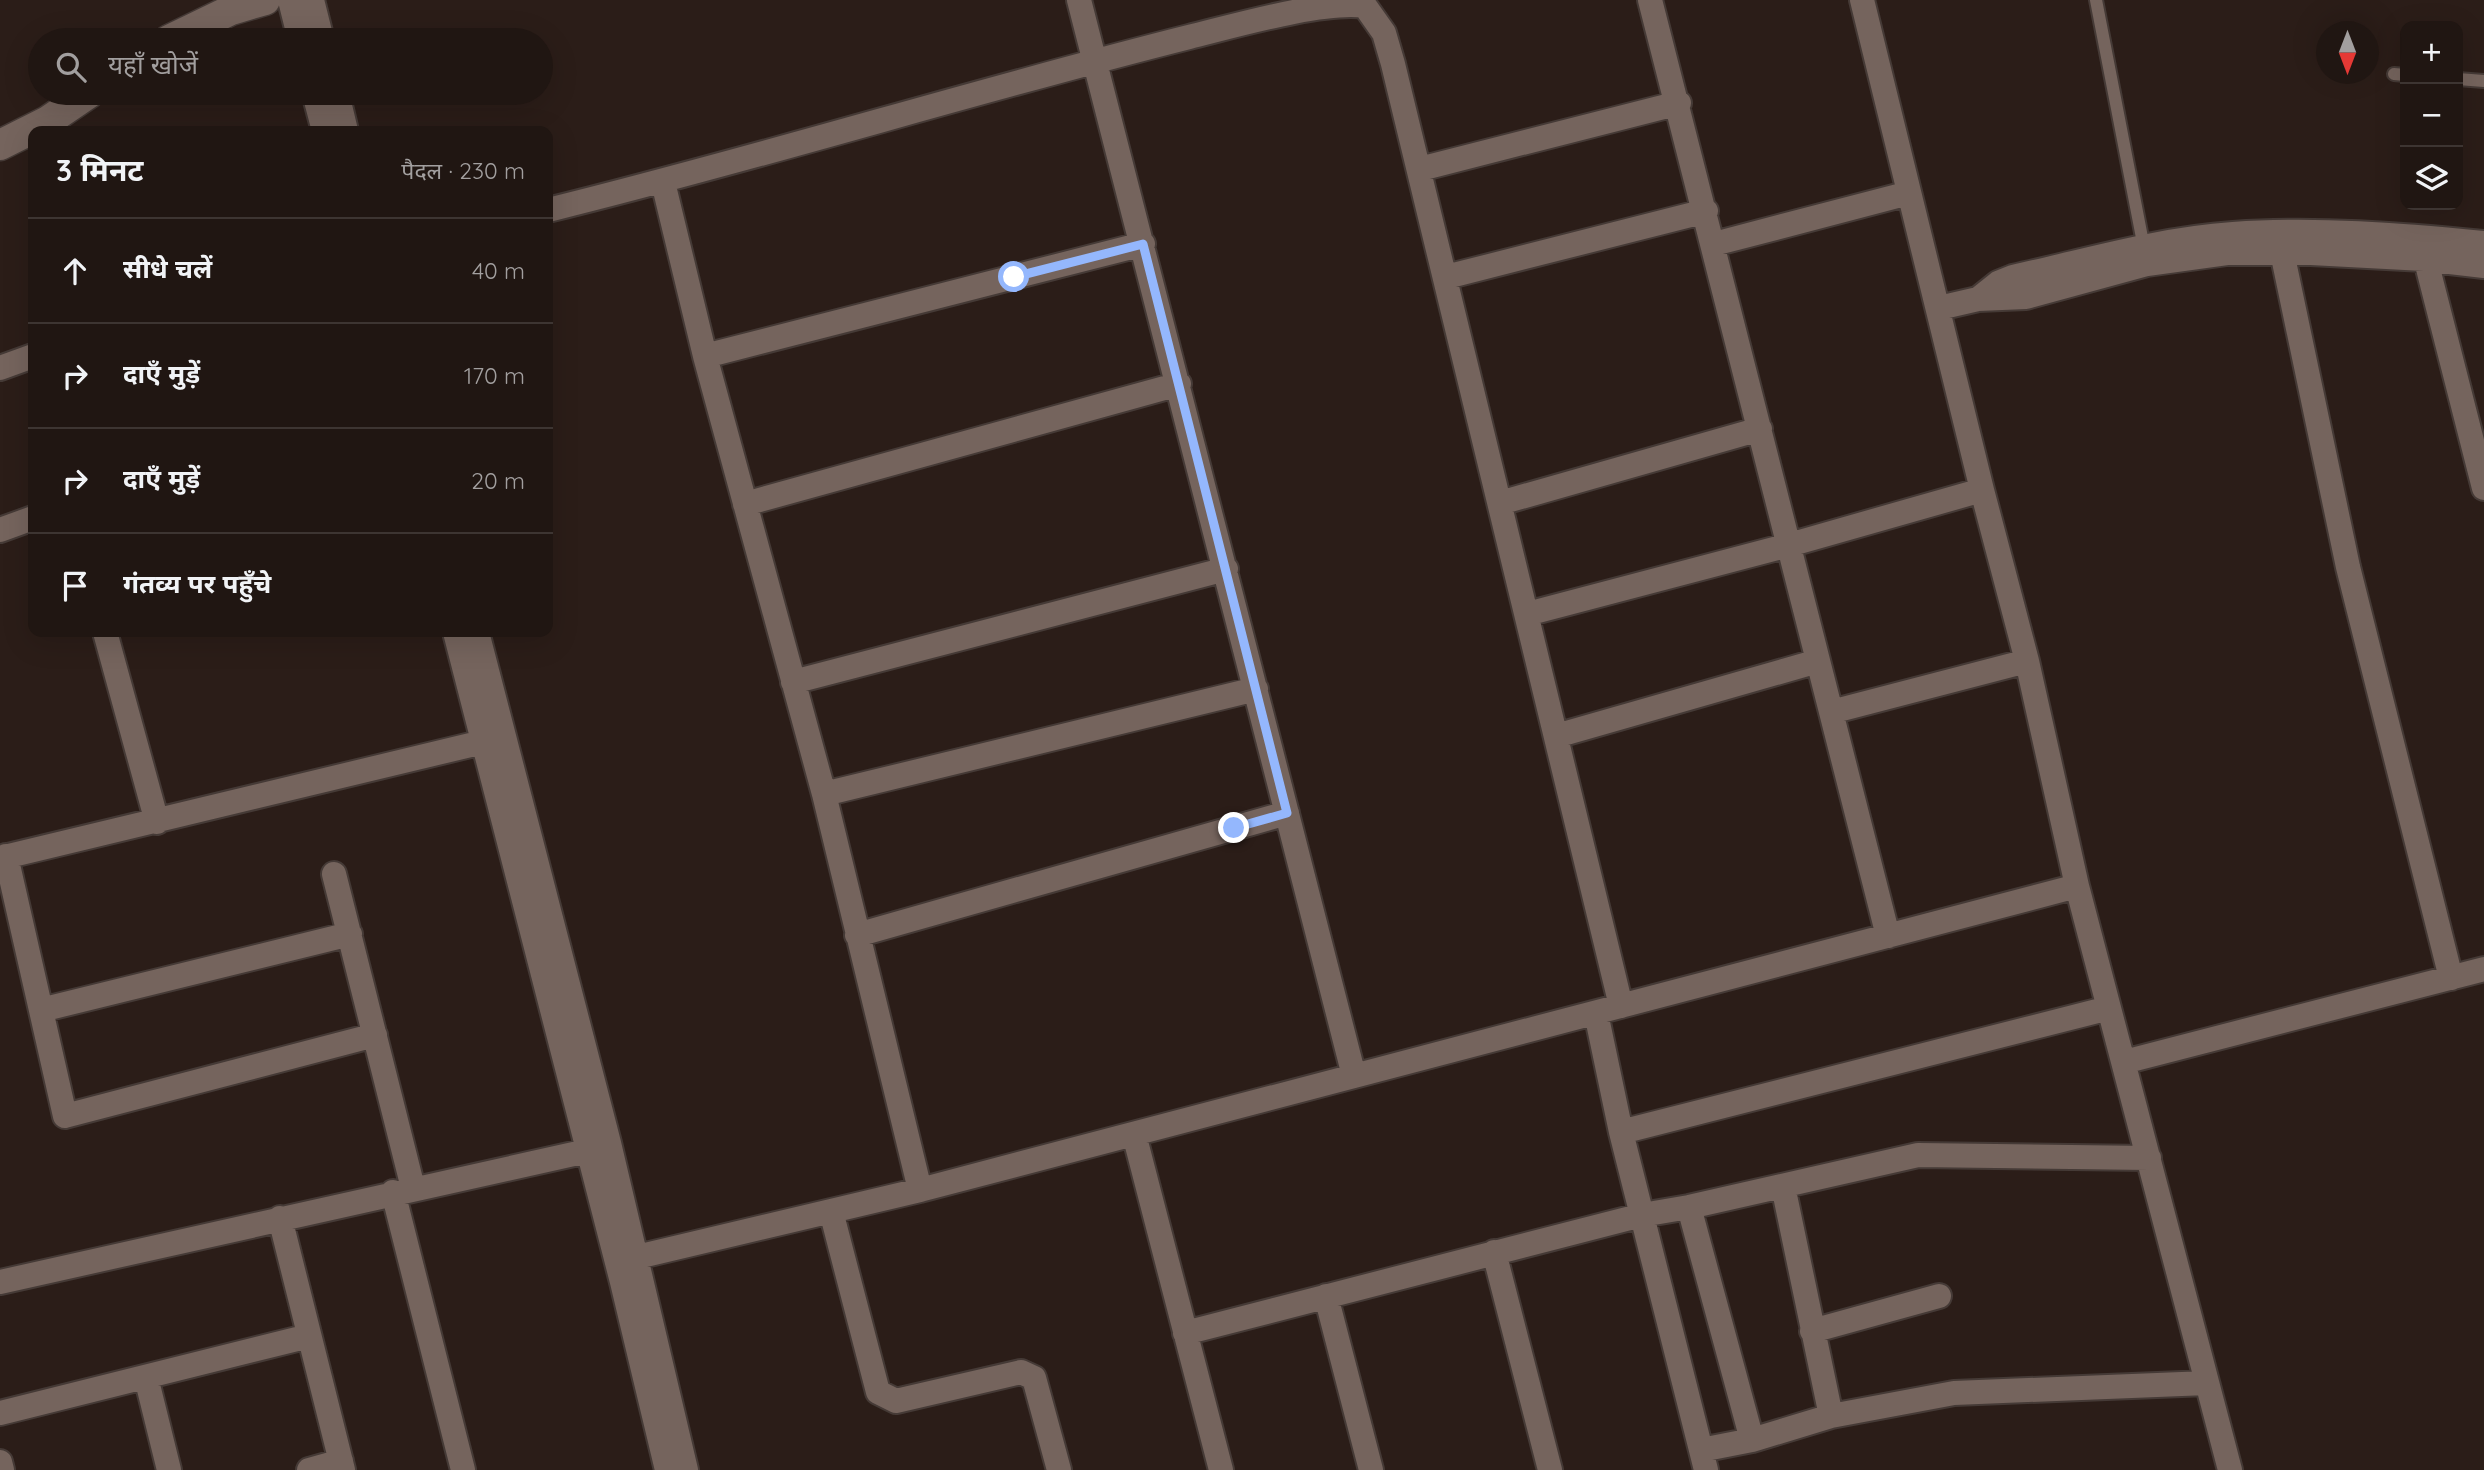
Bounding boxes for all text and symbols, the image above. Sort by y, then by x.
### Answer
north arrow [2316,21,2379,84]
map controls [2400,21,2463,210]
button: + [2400,21,2463,84]
search box [28,28,553,105]
icon: search [52,48,90,86]
text: यहाँ खोजें [108,48,198,81]
button: − [2400,84,2463,147]
button: layers [2400,147,2463,210]
text: 3 मिनट [56,151,143,189]
text: पैदल · 230 m [401,156,525,185]
icon: ahead [56,252,94,290]
text: सीधे चलें [123,252,212,285]
text: 40 m [472,256,525,285]
route start [998,261,1029,292]
icon: right [56,357,94,395]
text: दाएँ मुड़ें [123,357,200,390]
text: 170 m [464,361,525,390]
icon: right [56,462,94,500]
text: दाएँ मुड़ें [123,462,200,495]
text: 20 m [471,466,525,495]
icon: arrive [56,567,94,605]
text: गंतव्य पर पहुँचे [123,567,271,600]
route end [1218,812,1249,843]

